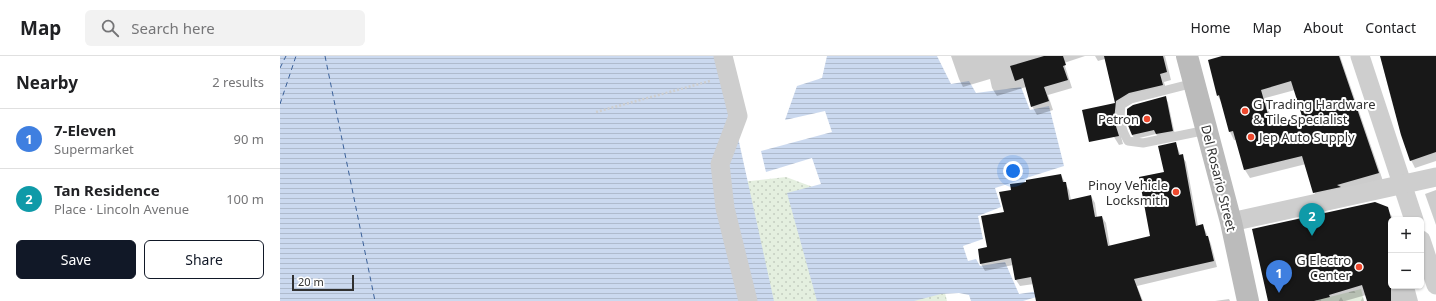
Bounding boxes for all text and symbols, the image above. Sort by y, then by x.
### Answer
search box [85,10,365,46]
text: Map [20,15,61,41]
icon: search [99,17,121,39]
text: Search here [131,18,215,38]
text: Home [1191,18,1230,37]
text: Map [1252,18,1282,37]
text: About [1304,18,1343,37]
text: Contact [1365,18,1416,37]
text: Nearby [16,71,78,94]
text: 2 results [212,73,264,91]
place label: G Trading Hardware & Tile Specialist [1253,95,1376,128]
marker: G Trading Hardware & Tile Specialist [1240,106,1250,116]
place label: Petron [1098,110,1139,128]
marker: Petron [1142,114,1152,124]
text: 7-Eleven [54,120,116,140]
street label: Del Rosario Street [1197,123,1241,233]
place label: Jep Auto Supply [1257,128,1355,146]
text: 1 [25,130,33,148]
text: 90 m [234,130,264,148]
marker: Jep Auto Supply [1246,132,1256,142]
text: Supermarket [54,140,134,158]
your location [1003,161,1023,181]
place label: Pinoy Vehicle Locksmith [1088,176,1168,209]
text: Tan Residence [54,180,160,200]
marker: Pinoy Vehicle Locksmith [1171,187,1181,197]
text: 2 [25,190,33,208]
text: 100 m [226,190,264,208]
text: Place · Lincoln Avenue [54,200,189,218]
pin: 2 [1299,203,1325,236]
map controls [1388,217,1424,289]
button: + [1388,217,1424,253]
button: Save [16,240,136,279]
button: Share [144,240,264,279]
place label: G Electro Center [1296,251,1352,284]
button: − [1388,253,1424,289]
pin: 1 [1266,260,1292,293]
marker: G Electro Center [1354,262,1364,272]
scale bar [292,273,354,292]
text: 20 m [298,274,324,289]

